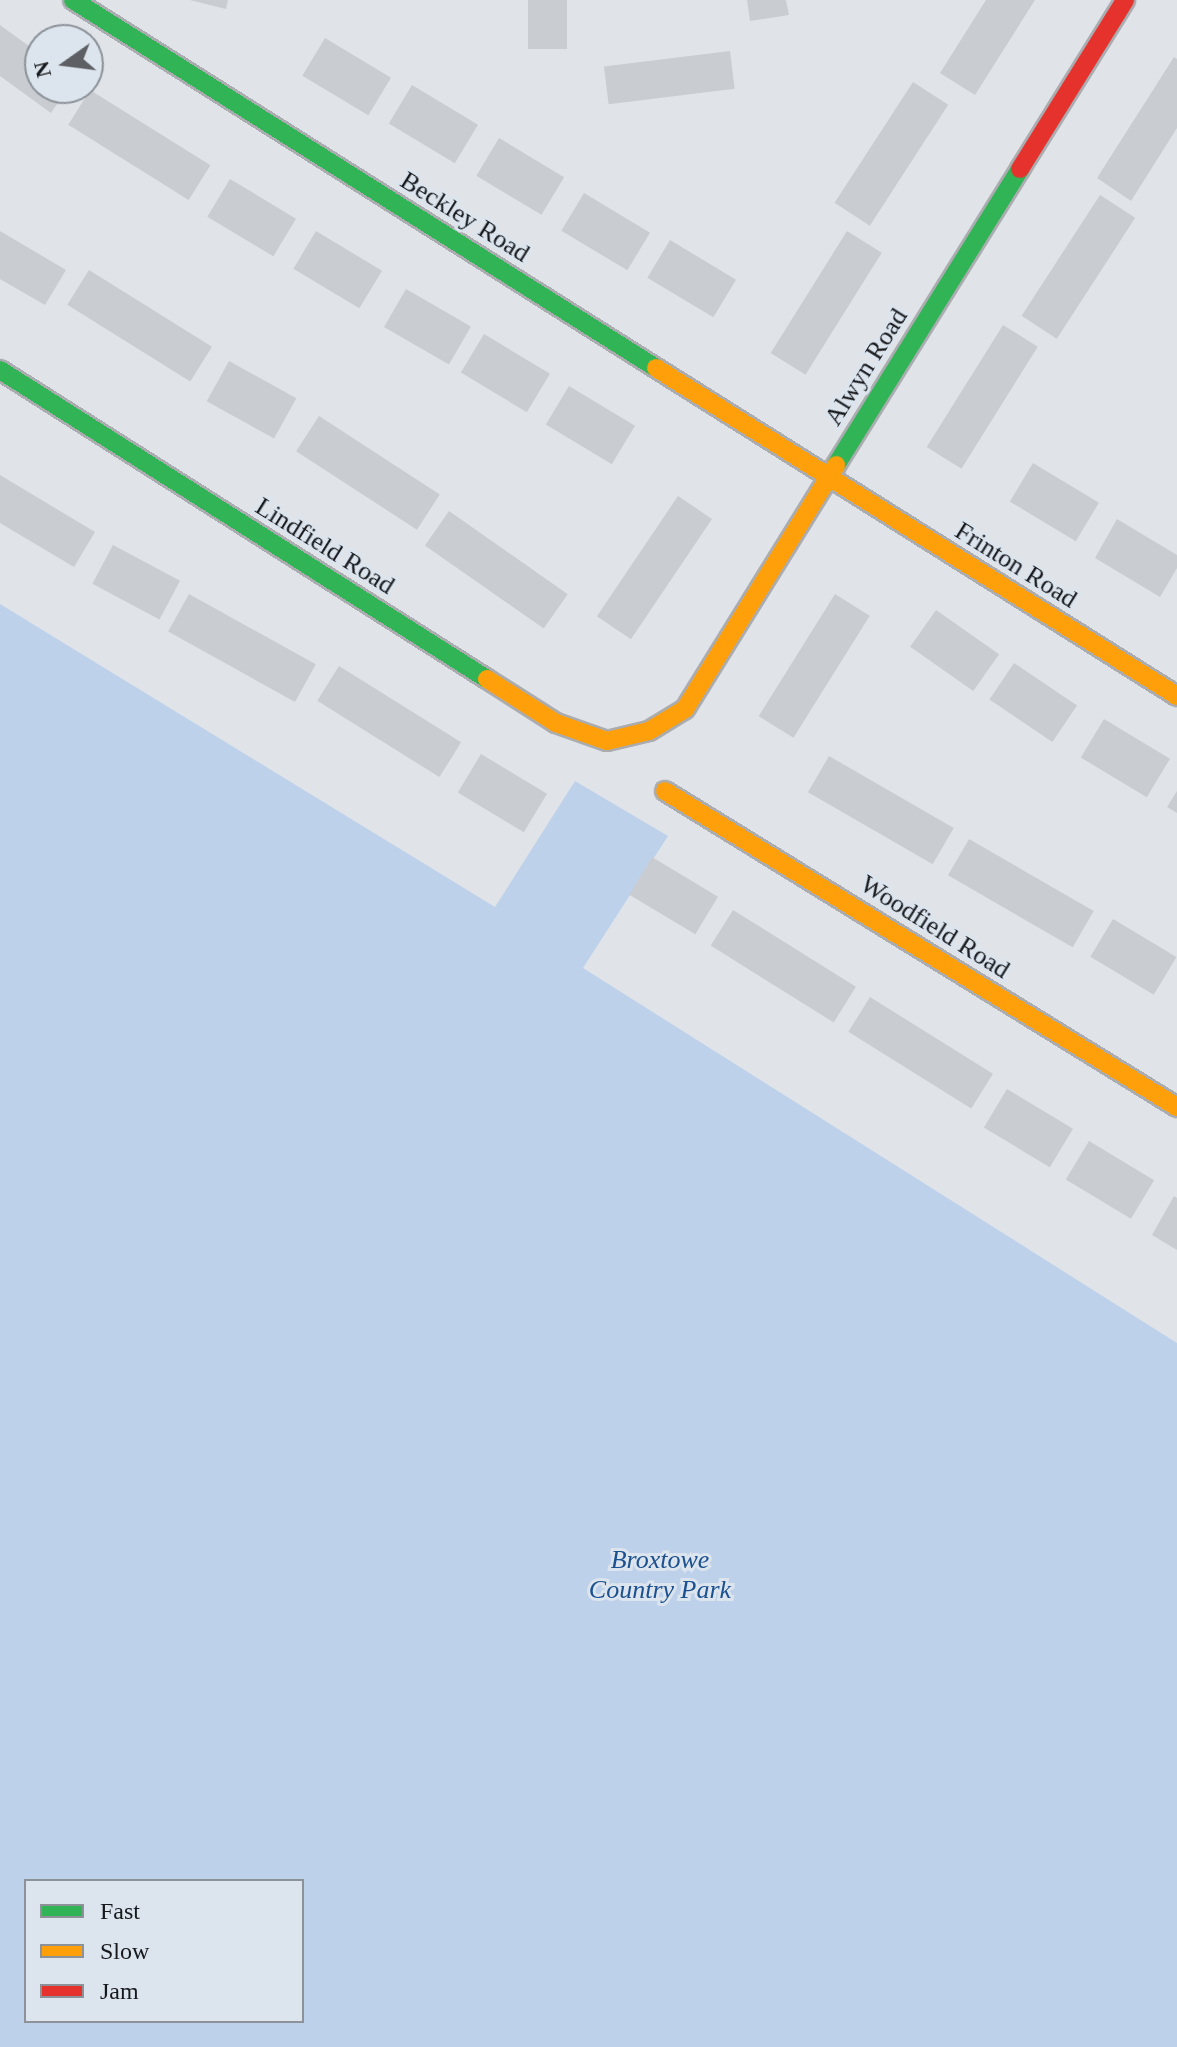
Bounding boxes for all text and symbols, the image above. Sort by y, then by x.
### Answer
north arrow [24,24,104,104]
text: N [28,59,56,80]
street label: Beckley Road [395,165,535,269]
street label: Alwyn Road [818,303,914,431]
street label: Lindfield Road [250,491,400,601]
street label: Frinton Road [949,515,1083,615]
street label: Woodfield Road [854,869,1016,985]
park label: Broxtowe Country Park [589,1544,731,1606]
legend [24,1879,304,2023]
text: Fast [100,1898,140,1924]
text: Slow [100,1938,149,1964]
text: Jam [100,1978,139,2004]

